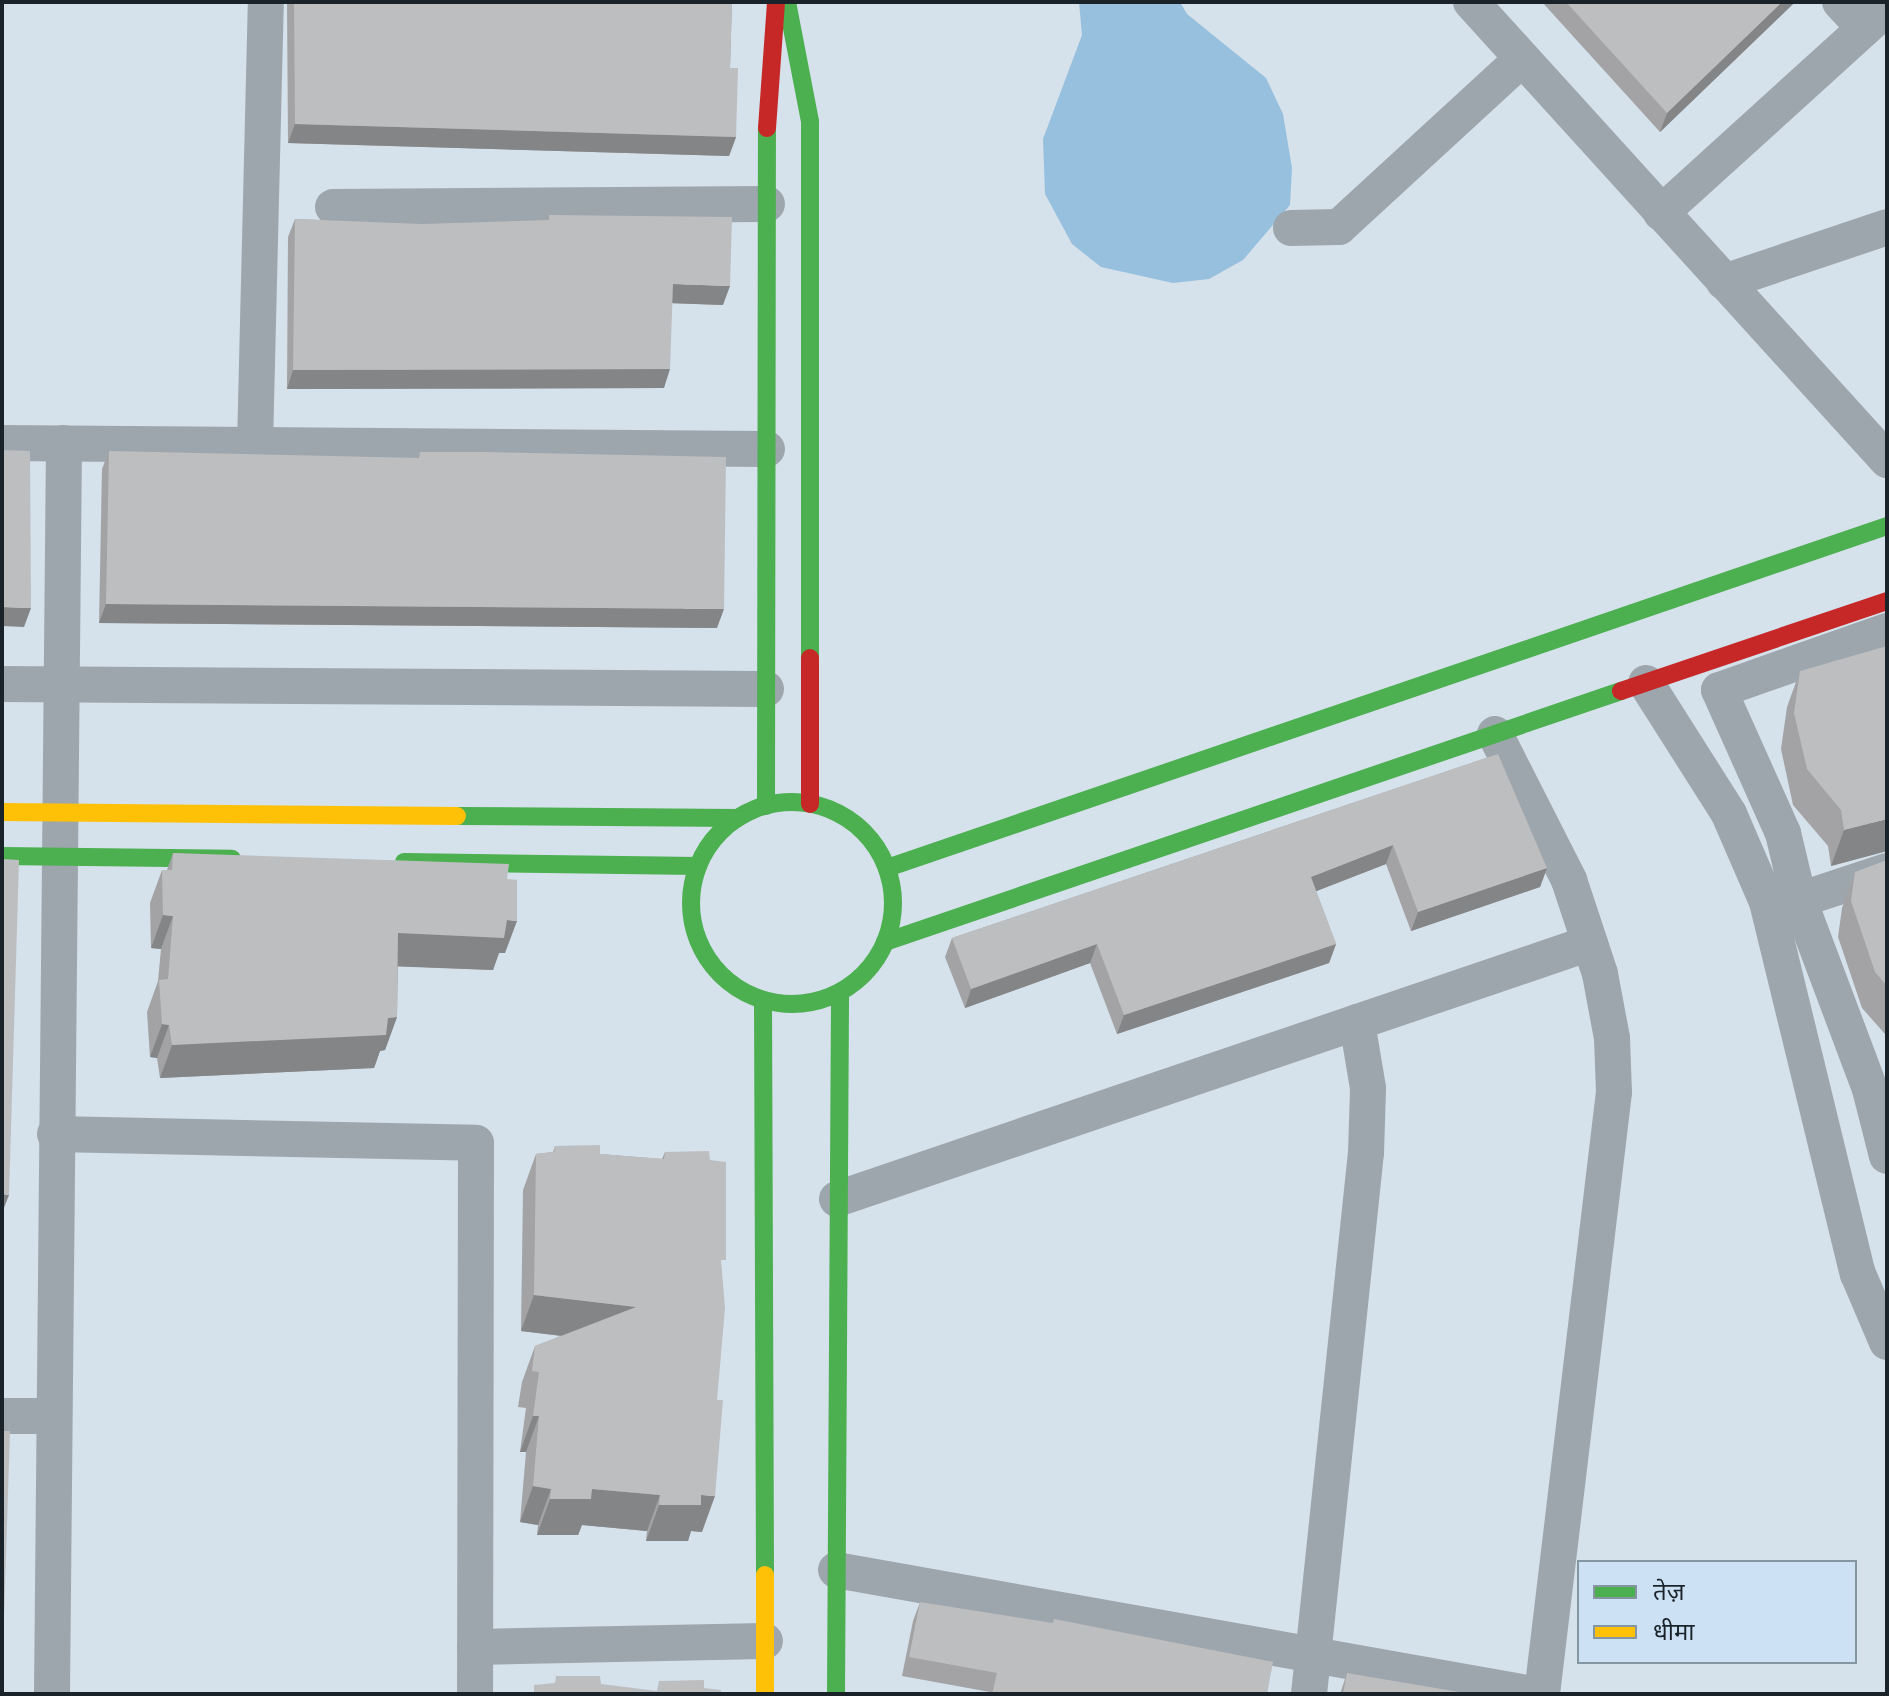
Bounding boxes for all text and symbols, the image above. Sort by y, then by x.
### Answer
legend [1577,1560,1857,1664]
text: तेज़ [1653,1574,1685,1607]
text: धीमा [1653,1614,1695,1647]

